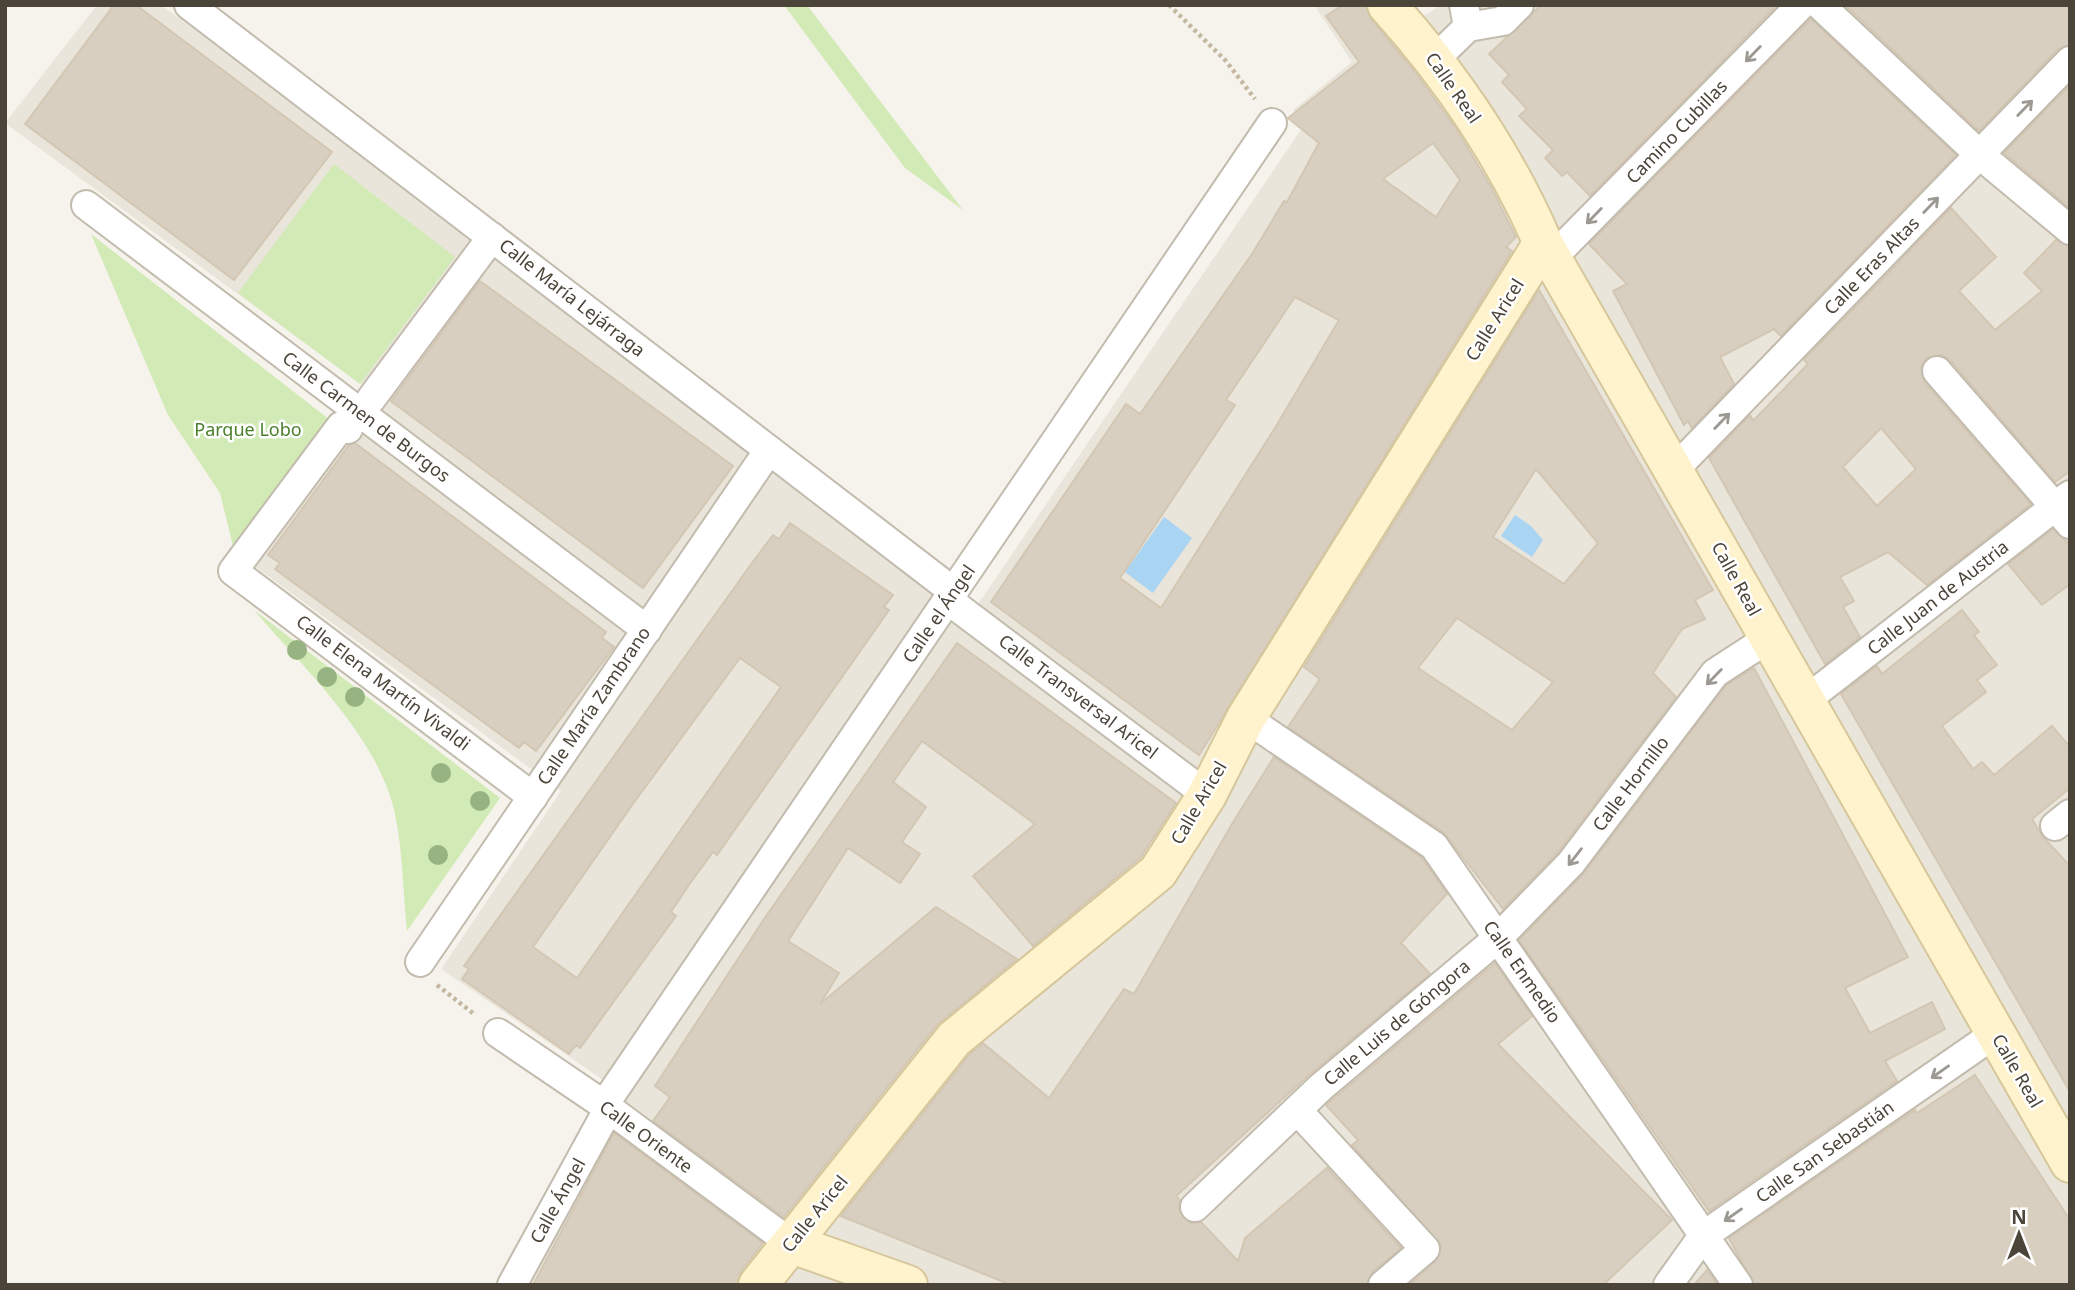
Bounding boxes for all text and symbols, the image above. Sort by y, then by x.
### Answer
one-way arrow [1745,45,1762,62]
street label: Calle Real [1421,47,1487,128]
street label: Camino Cubillas [1620,74,1732,189]
one-way arrow [2016,100,2033,117]
one-way arrow [1923,197,1940,214]
one-way arrow [1585,208,1602,225]
street label: Calle Eras Altas [1818,211,1924,319]
street label: Calle María Lejárraga [495,233,651,362]
street label: Calle Aricel [1459,274,1529,365]
street label: Calle Carmen de Burgos [278,345,455,487]
one-way arrow [1713,413,1730,430]
park label: Parque Lobo [194,417,302,441]
street label: Calle Juan de Austria [1862,534,2013,660]
street label: Calle Real [1707,537,1767,620]
street label: Calle el Ángel [896,560,980,667]
street label: Calle Elena Martín Vivaldi [292,609,476,756]
street label: Calle María Zambrano [531,621,655,789]
street label: Calle Transversal Aricel [994,628,1163,764]
one-way arrow [1706,668,1722,686]
street label: Calle Hornillo [1587,731,1674,836]
street label: Calle Aricel [1165,756,1232,849]
one-way arrow [1568,848,1583,866]
street label: Calle Enmedio [1478,915,1567,1028]
street label: Calle Luis de Góngora [1318,954,1475,1091]
street label: Calle Real [1987,1029,2049,1112]
one-way arrow [1931,1065,1950,1079]
street label: Calle Oriente [595,1094,698,1178]
street label: Calle San Sebastián [1751,1094,1898,1208]
street label: Calle Ángel [524,1154,590,1247]
street label: Calle Aricel [776,1170,853,1257]
north arrow [1984,1199,2054,1269]
text: N [2011,1204,2027,1230]
one-way arrow [1724,1208,1743,1222]

